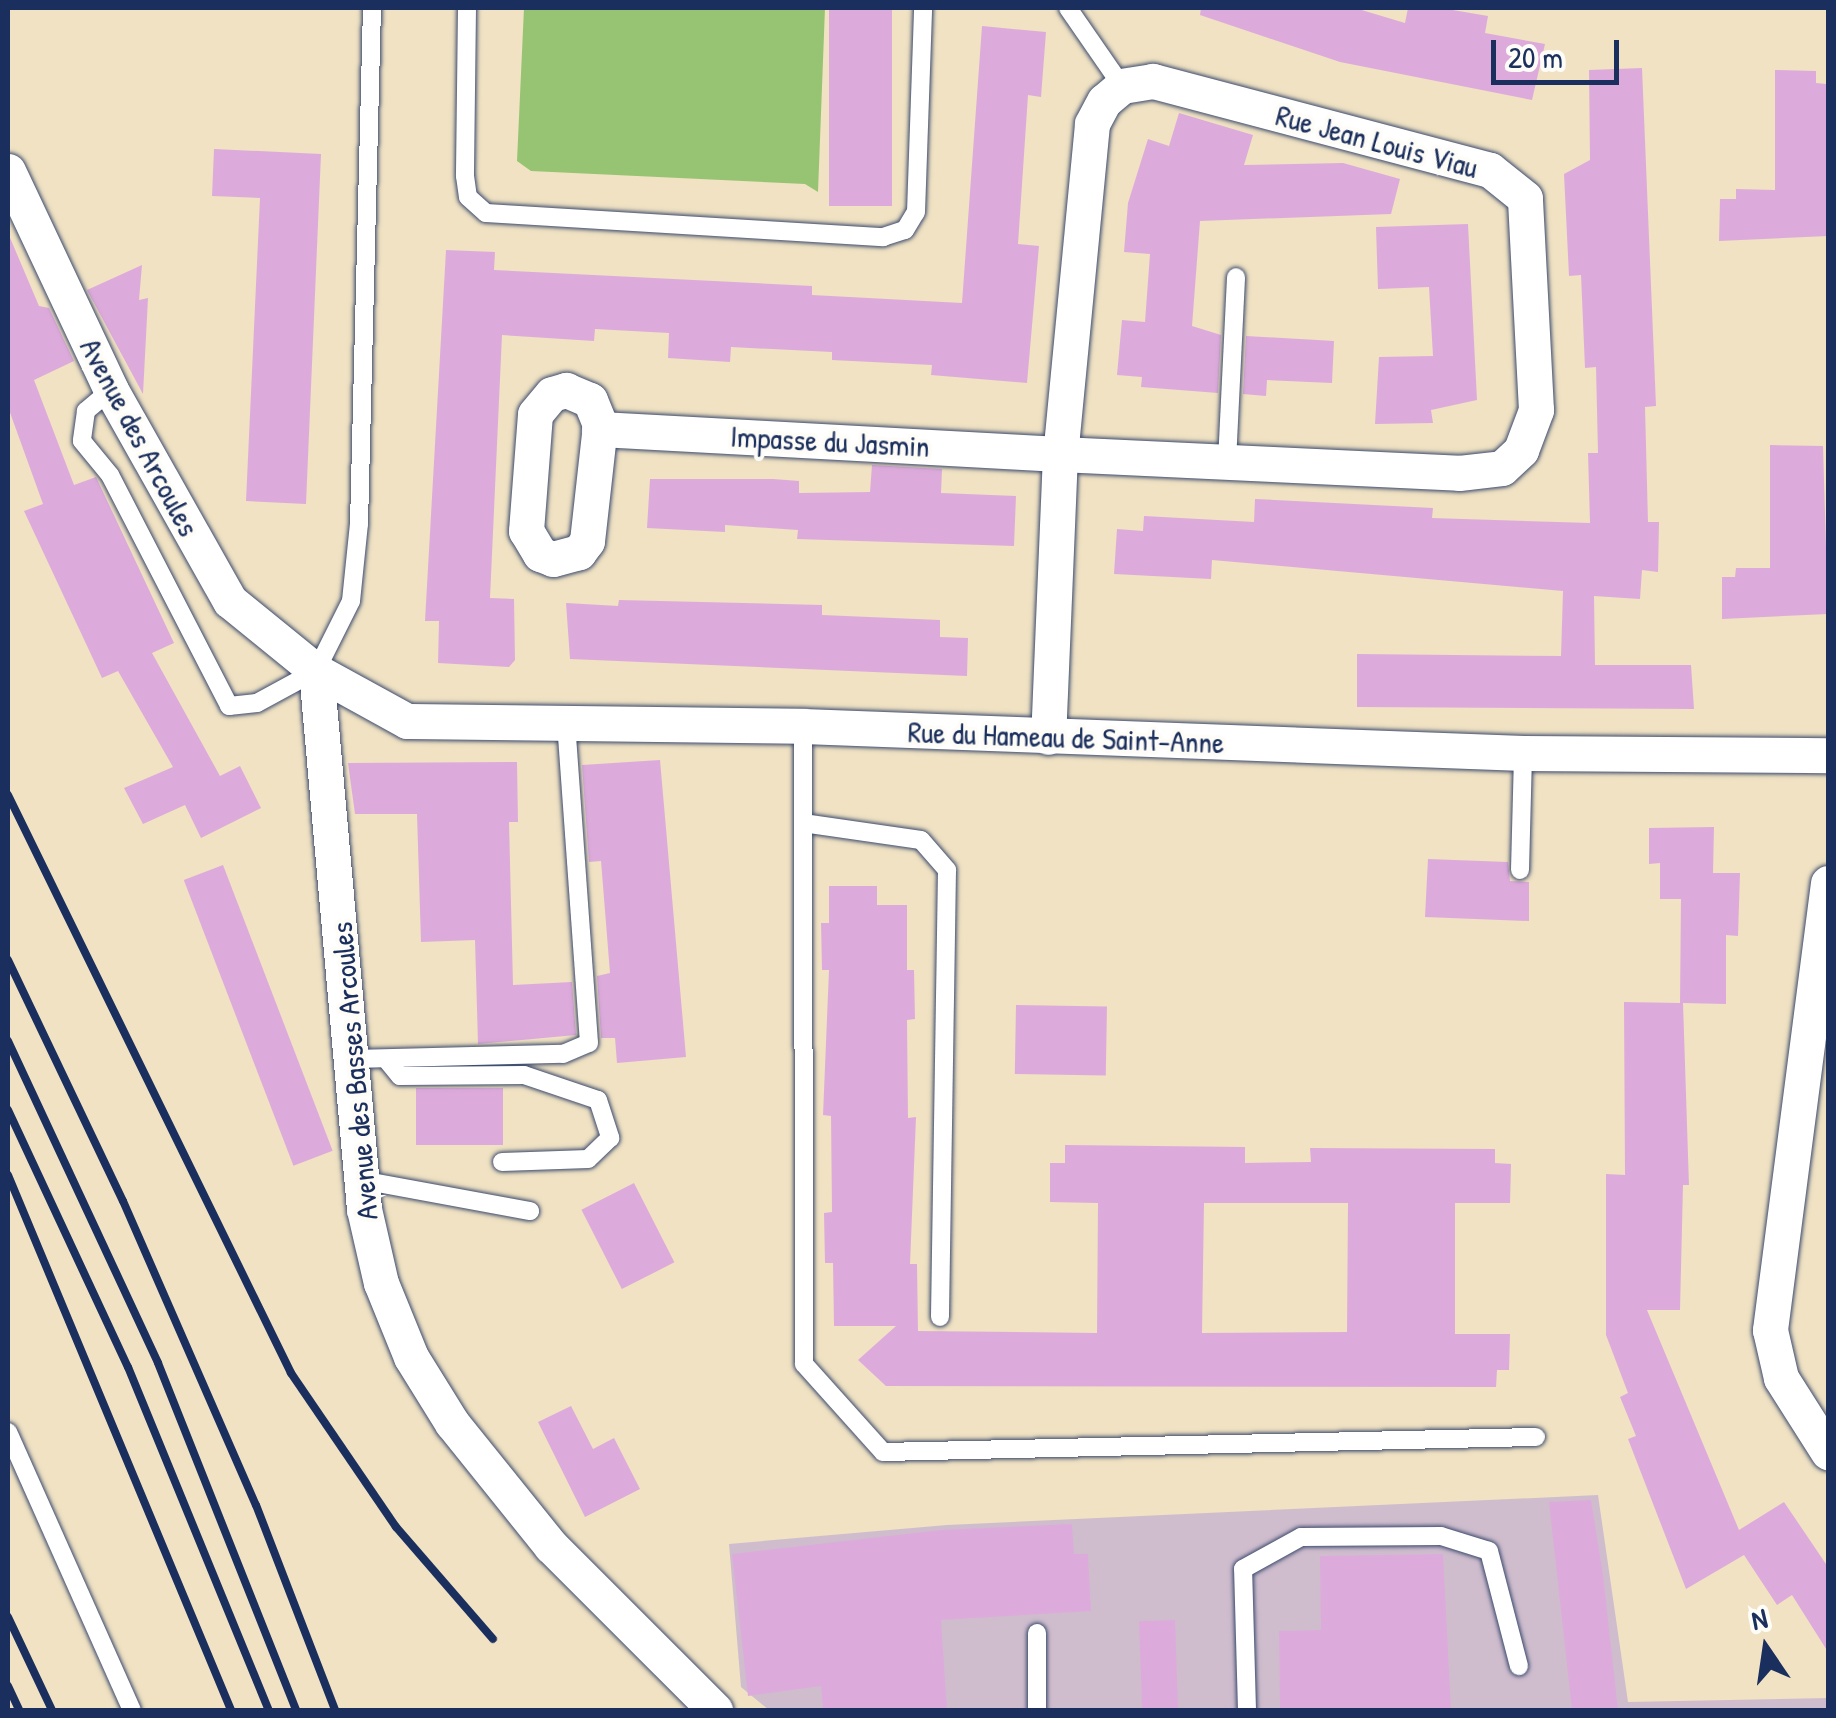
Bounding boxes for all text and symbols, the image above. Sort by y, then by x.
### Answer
scale bar [1496,20,1624,82]
text: 20 m [1508,37,1563,77]
street label: Rue Jean Louis Viau [1272,97,1482,185]
street label: Avenue des Arcoules [73,332,207,542]
street label: Impasse du Jasmin [729,418,931,464]
street label: Rue du Hameau de Saint-Anne [907,713,1225,761]
street label: Avenue des Basses Arcoules [323,921,385,1221]
north arrow [1716,1598,1816,1698]
text: N [1748,1599,1771,1639]

